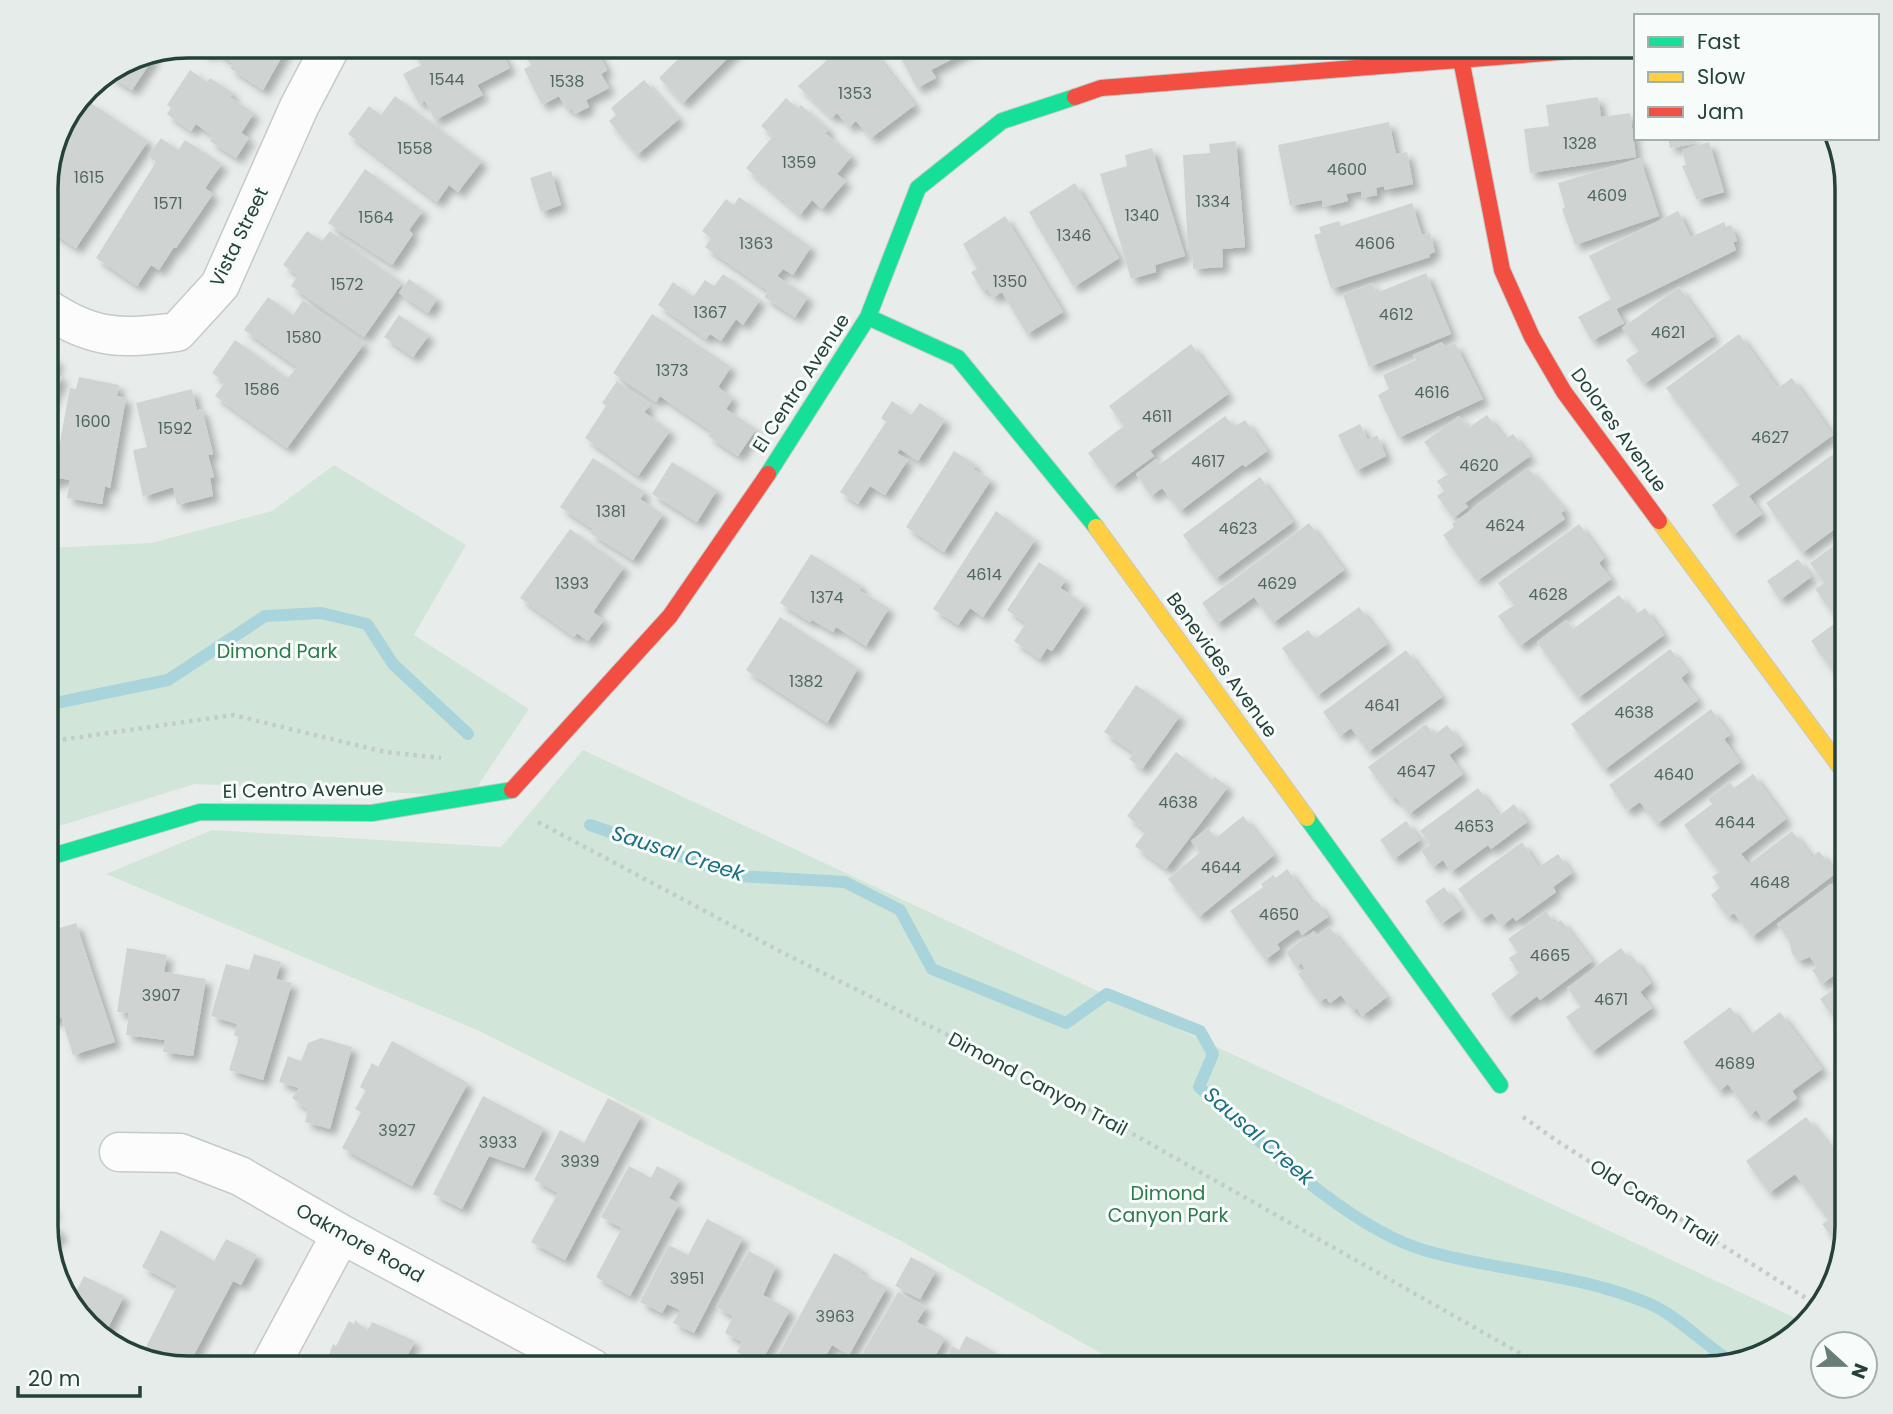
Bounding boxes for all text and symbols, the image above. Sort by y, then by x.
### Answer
legend [1634,14,1879,140]
text: Fast [1697,27,1740,56]
text: Slow [1697,62,1745,91]
house number: 1544 [429,68,465,91]
house number: 1538 [550,70,584,93]
house number: 1353 [838,82,872,105]
text: Jam [1697,97,1744,126]
house number: 1328 [1563,132,1597,155]
house number: 1558 [397,137,433,160]
house number: 1359 [782,151,816,174]
house number: 4600 [1327,158,1367,181]
house number: 1615 [74,166,104,189]
street label: Vista Street [203,183,275,291]
house number: 4609 [1587,184,1627,207]
house number: 1334 [1196,190,1230,213]
house number: 1571 [153,192,183,215]
house number: 1340 [1125,204,1159,227]
house number: 1564 [358,206,394,229]
house number: 1346 [1057,224,1091,247]
house number: 1363 [739,232,773,255]
house number: 4606 [1355,232,1395,255]
house number: 1350 [993,270,1027,293]
house number: 1572 [330,273,364,296]
house number: 1367 [693,301,727,324]
house number: 4612 [1379,303,1413,326]
street label: El Centro Avenue [746,308,856,458]
house number: 4621 [1651,321,1685,344]
house number: 1580 [286,326,322,349]
house number: 1373 [656,359,688,382]
street label: Dolores Avenue [1565,362,1673,498]
house number: 1586 [244,378,280,401]
house number: 4616 [1414,381,1450,404]
house number: 4611 [1142,405,1172,428]
house number: 1600 [75,410,111,433]
house number: 1592 [158,417,192,440]
house number: 4627 [1751,426,1789,449]
house number: 4617 [1191,450,1225,473]
house number: 4620 [1459,454,1499,477]
house number: 1381 [596,500,626,523]
house number: 4624 [1485,514,1525,537]
house number: 4623 [1219,517,1257,540]
house number: 4614 [966,563,1002,586]
house number: 1393 [555,572,589,595]
house number: 4629 [1257,572,1297,595]
house number: 4628 [1528,583,1568,606]
house number: 1374 [810,586,844,609]
street label: Benevides Avenue [1160,587,1284,743]
park label: Dimond Park [217,638,338,665]
house number: 1382 [789,670,823,693]
house number: 4641 [1364,694,1400,717]
house number: 4638 [1614,701,1654,724]
house number: 4647 [1396,760,1436,783]
house number: 4640 [1654,763,1694,786]
street label: El Centro Avenue [222,775,384,805]
house number: 4638 [1158,791,1198,814]
house number: 4644 [1715,811,1755,834]
house number: 4653 [1454,815,1494,838]
water label: Sausal Creek [608,818,749,888]
house number: 4644 [1201,856,1241,879]
house number: 4648 [1750,871,1790,894]
house number: 4650 [1259,903,1299,926]
house number: 4665 [1530,944,1570,967]
house number: 3907 [142,984,180,1007]
house number: 4671 [1594,988,1628,1011]
street label: Dimond Canyon Trail [944,1025,1132,1143]
house number: 4689 [1715,1052,1755,1075]
water label: Sausal Creek [1198,1080,1321,1193]
house number: 3927 [378,1119,416,1142]
house number: 3933 [479,1131,517,1154]
house number: 3939 [560,1150,600,1173]
street label: Old Cañon Trail [1585,1153,1723,1253]
park label: Dimond Canyon Park [1108,1180,1228,1229]
street label: Oakmore Road [291,1197,429,1289]
house number: 3951 [670,1267,704,1290]
house number: 3963 [815,1305,855,1328]
north arrow [1809,1330,1879,1400]
scale bar [18,1354,140,1398]
text: N [1844,1359,1875,1382]
text: 20 m [28,1364,81,1393]

